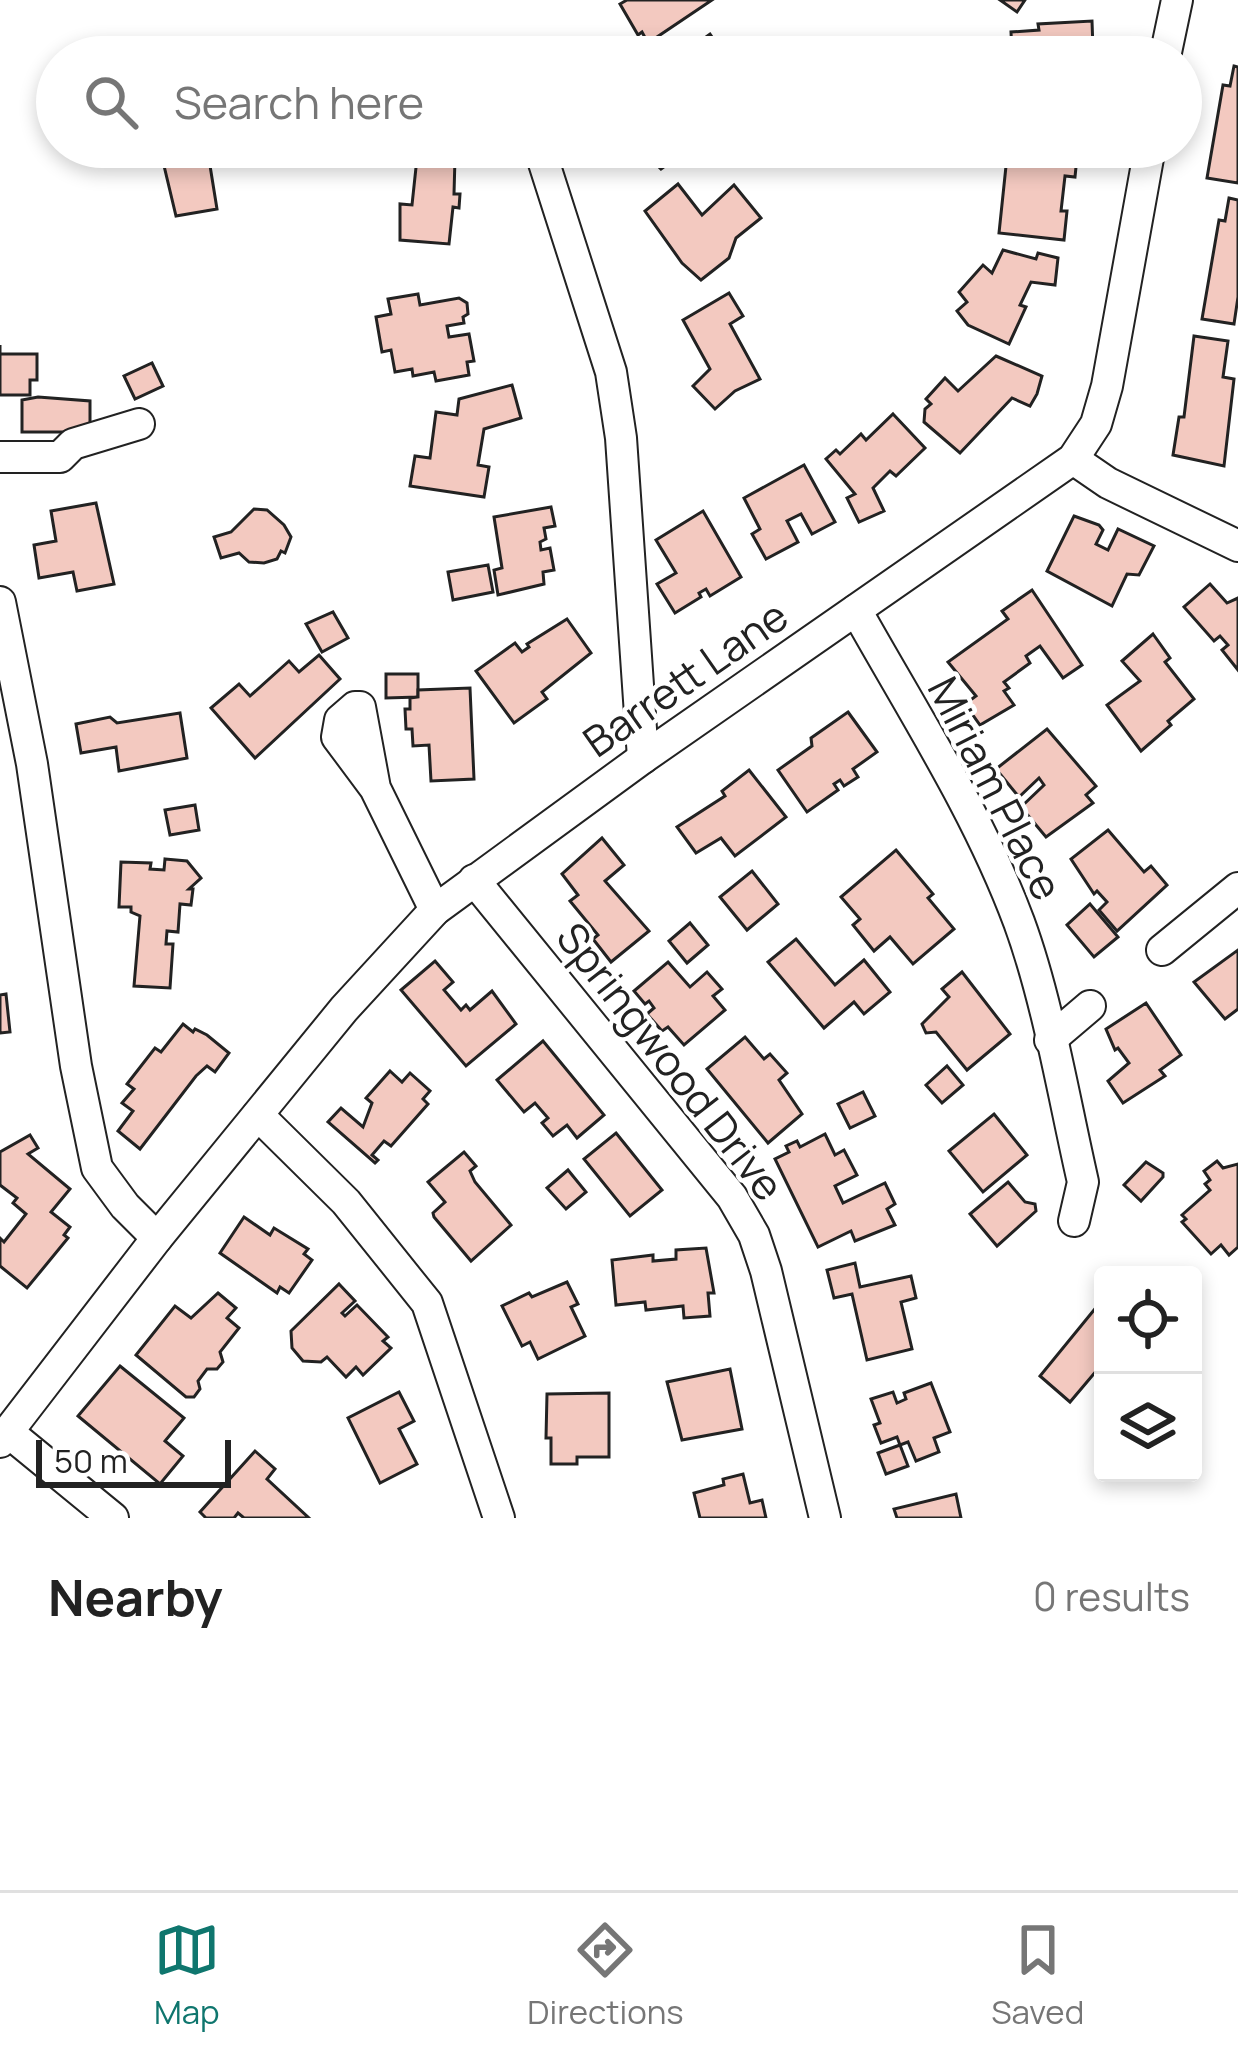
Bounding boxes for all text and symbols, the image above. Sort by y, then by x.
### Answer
search box [36,36,1202,168]
icon: search [78,69,144,135]
text: Search here [174,71,424,133]
street label: Barrett Lane [571,586,799,770]
street label: Miriam Place [915,667,1077,909]
street label: Springwood Drive [544,910,798,1212]
map controls [1094,1266,1202,1482]
button: locate [1094,1266,1202,1374]
button: layers [1094,1374,1202,1482]
scale bar [36,1434,231,1487]
text: 50 m [54,1438,128,1483]
text: Nearby [48,1562,223,1631]
text: 0 results [1033,1569,1190,1623]
tab: Map [154,1917,220,2034]
tab: Directions [527,1917,684,2034]
tab: Saved [991,1917,1084,2034]

